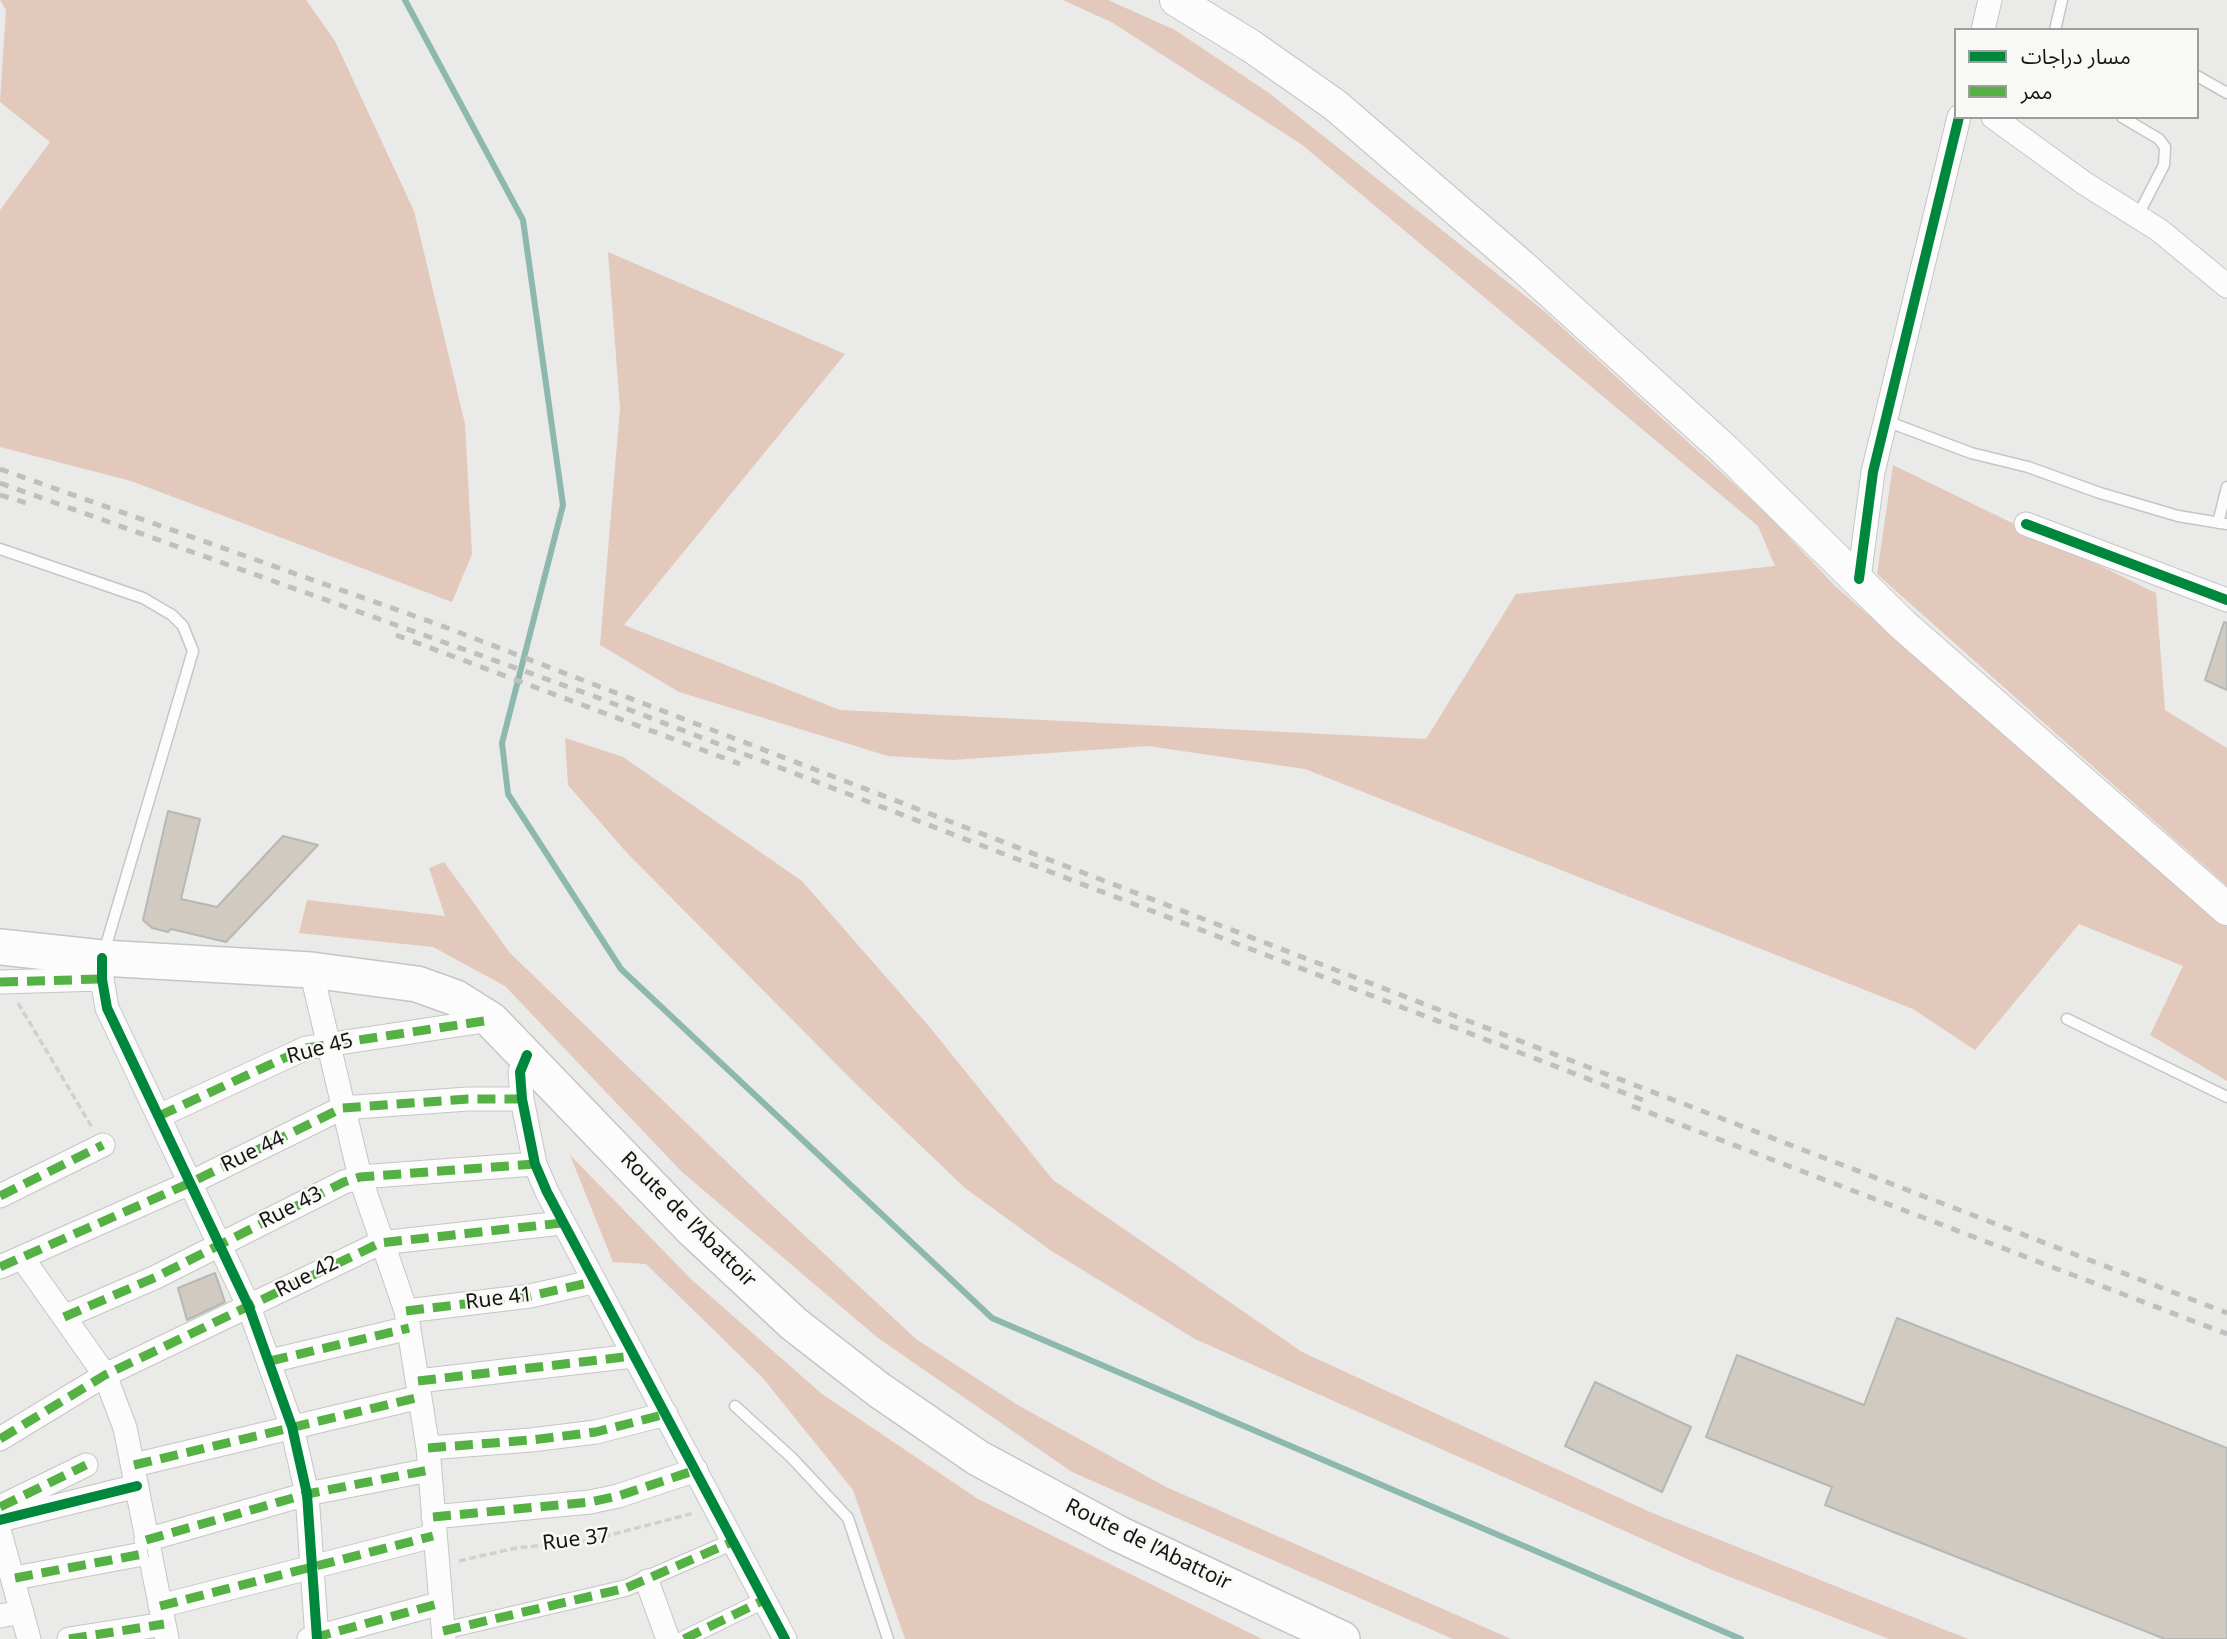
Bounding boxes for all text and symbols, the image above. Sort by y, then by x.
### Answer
legend [1954,28,2199,119]
text: مسار دراجات [2021,42,2131,70]
text: ممر [2021,77,2052,105]
street label: Rue 45 [284,1028,356,1070]
street label: Rue 44 [217,1126,289,1178]
street label: Route de l’Abattoir [615,1147,761,1293]
street label: Rue 43 [255,1181,327,1235]
street label: Rue 42 [271,1250,343,1304]
street label: Rue 41 [464,1282,534,1316]
street label: Route de l’Abattoir [1061,1494,1235,1596]
street label: Rue 37 [541,1523,611,1557]

